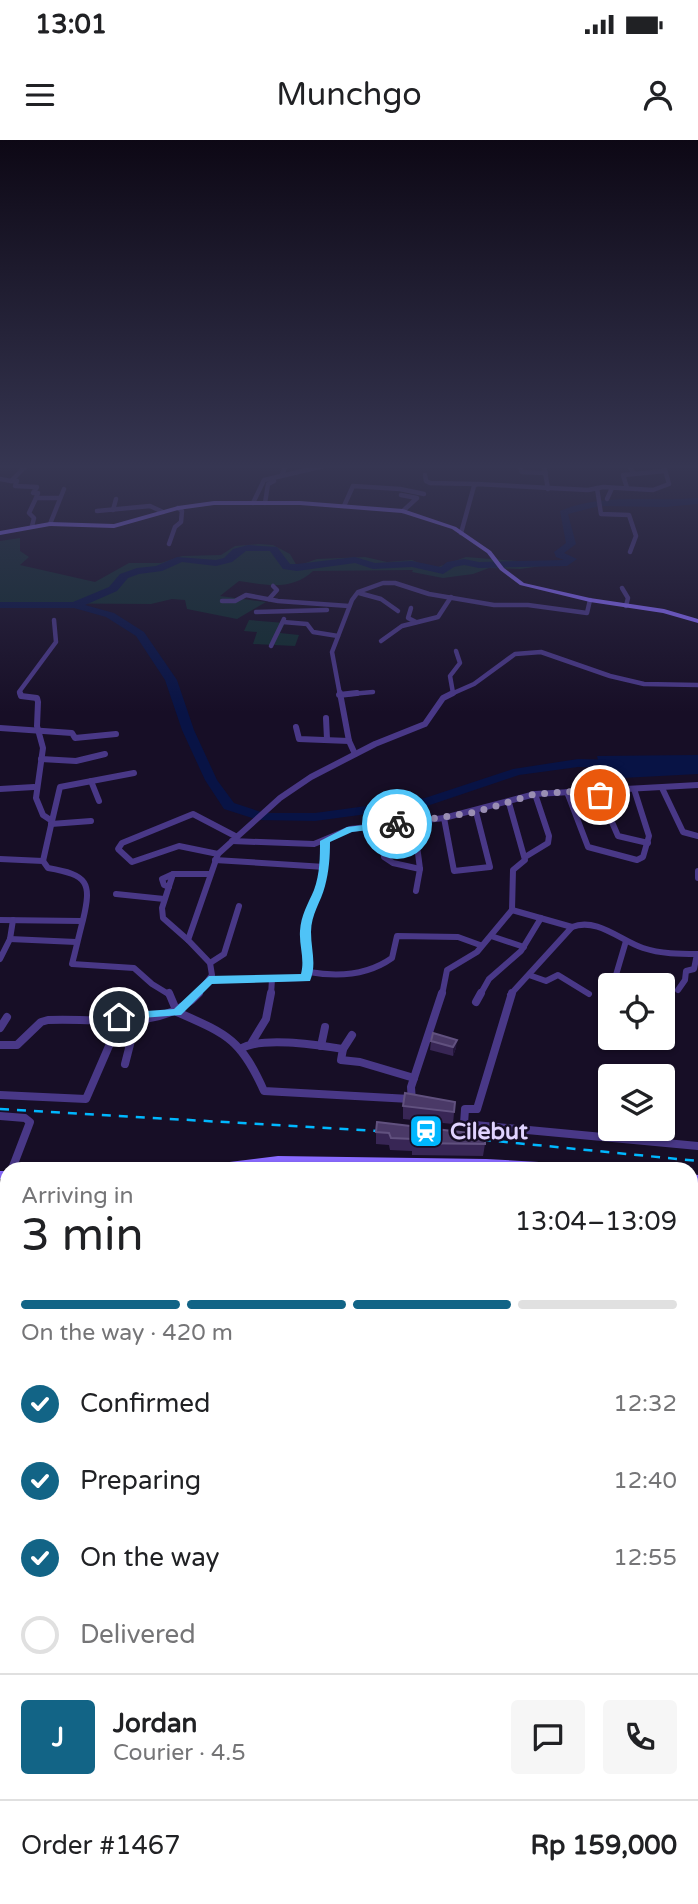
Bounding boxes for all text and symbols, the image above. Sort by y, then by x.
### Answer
text: 13:01 [35,9,107,40]
icon: menu [21,76,59,114]
text: Munchgo [276,76,422,114]
icon: person [639,76,677,114]
pin [570,765,630,825]
icon: bag [581,776,619,814]
courier [362,789,432,859]
icon: bike [378,805,416,843]
map controls [598,973,675,1141]
button: locate [598,973,675,1050]
pin [89,987,149,1047]
icon: home [100,998,138,1036]
button: layers [598,1064,675,1141]
station icon: Cilebut [407,1112,445,1150]
place label: Cilebut [450,1118,528,1146]
text: Arriving in [21,1182,134,1210]
text: 13:04–13:09 [515,1206,677,1237]
text: 3 min [21,1208,144,1263]
text: On the way · 420 m [21,1319,233,1347]
icon: check [21,1385,59,1423]
text: Confirmed [80,1388,210,1419]
text: 12:32 [613,1390,677,1418]
icon: check [21,1462,59,1500]
text: Preparing [80,1465,201,1496]
text: 12:40 [613,1467,677,1495]
icon: check [21,1539,59,1577]
text: On the way [80,1542,220,1573]
text: 12:55 [613,1544,677,1572]
text: Delivered [80,1619,196,1650]
button: chat [511,1700,585,1774]
button: phone [603,1700,677,1774]
text: Jordan [113,1708,197,1739]
text: J [52,1722,64,1753]
text: Courier · 4.5 [113,1739,246,1767]
text: Order #1467 [21,1830,181,1861]
text: Rp 159,000 [531,1830,677,1861]

